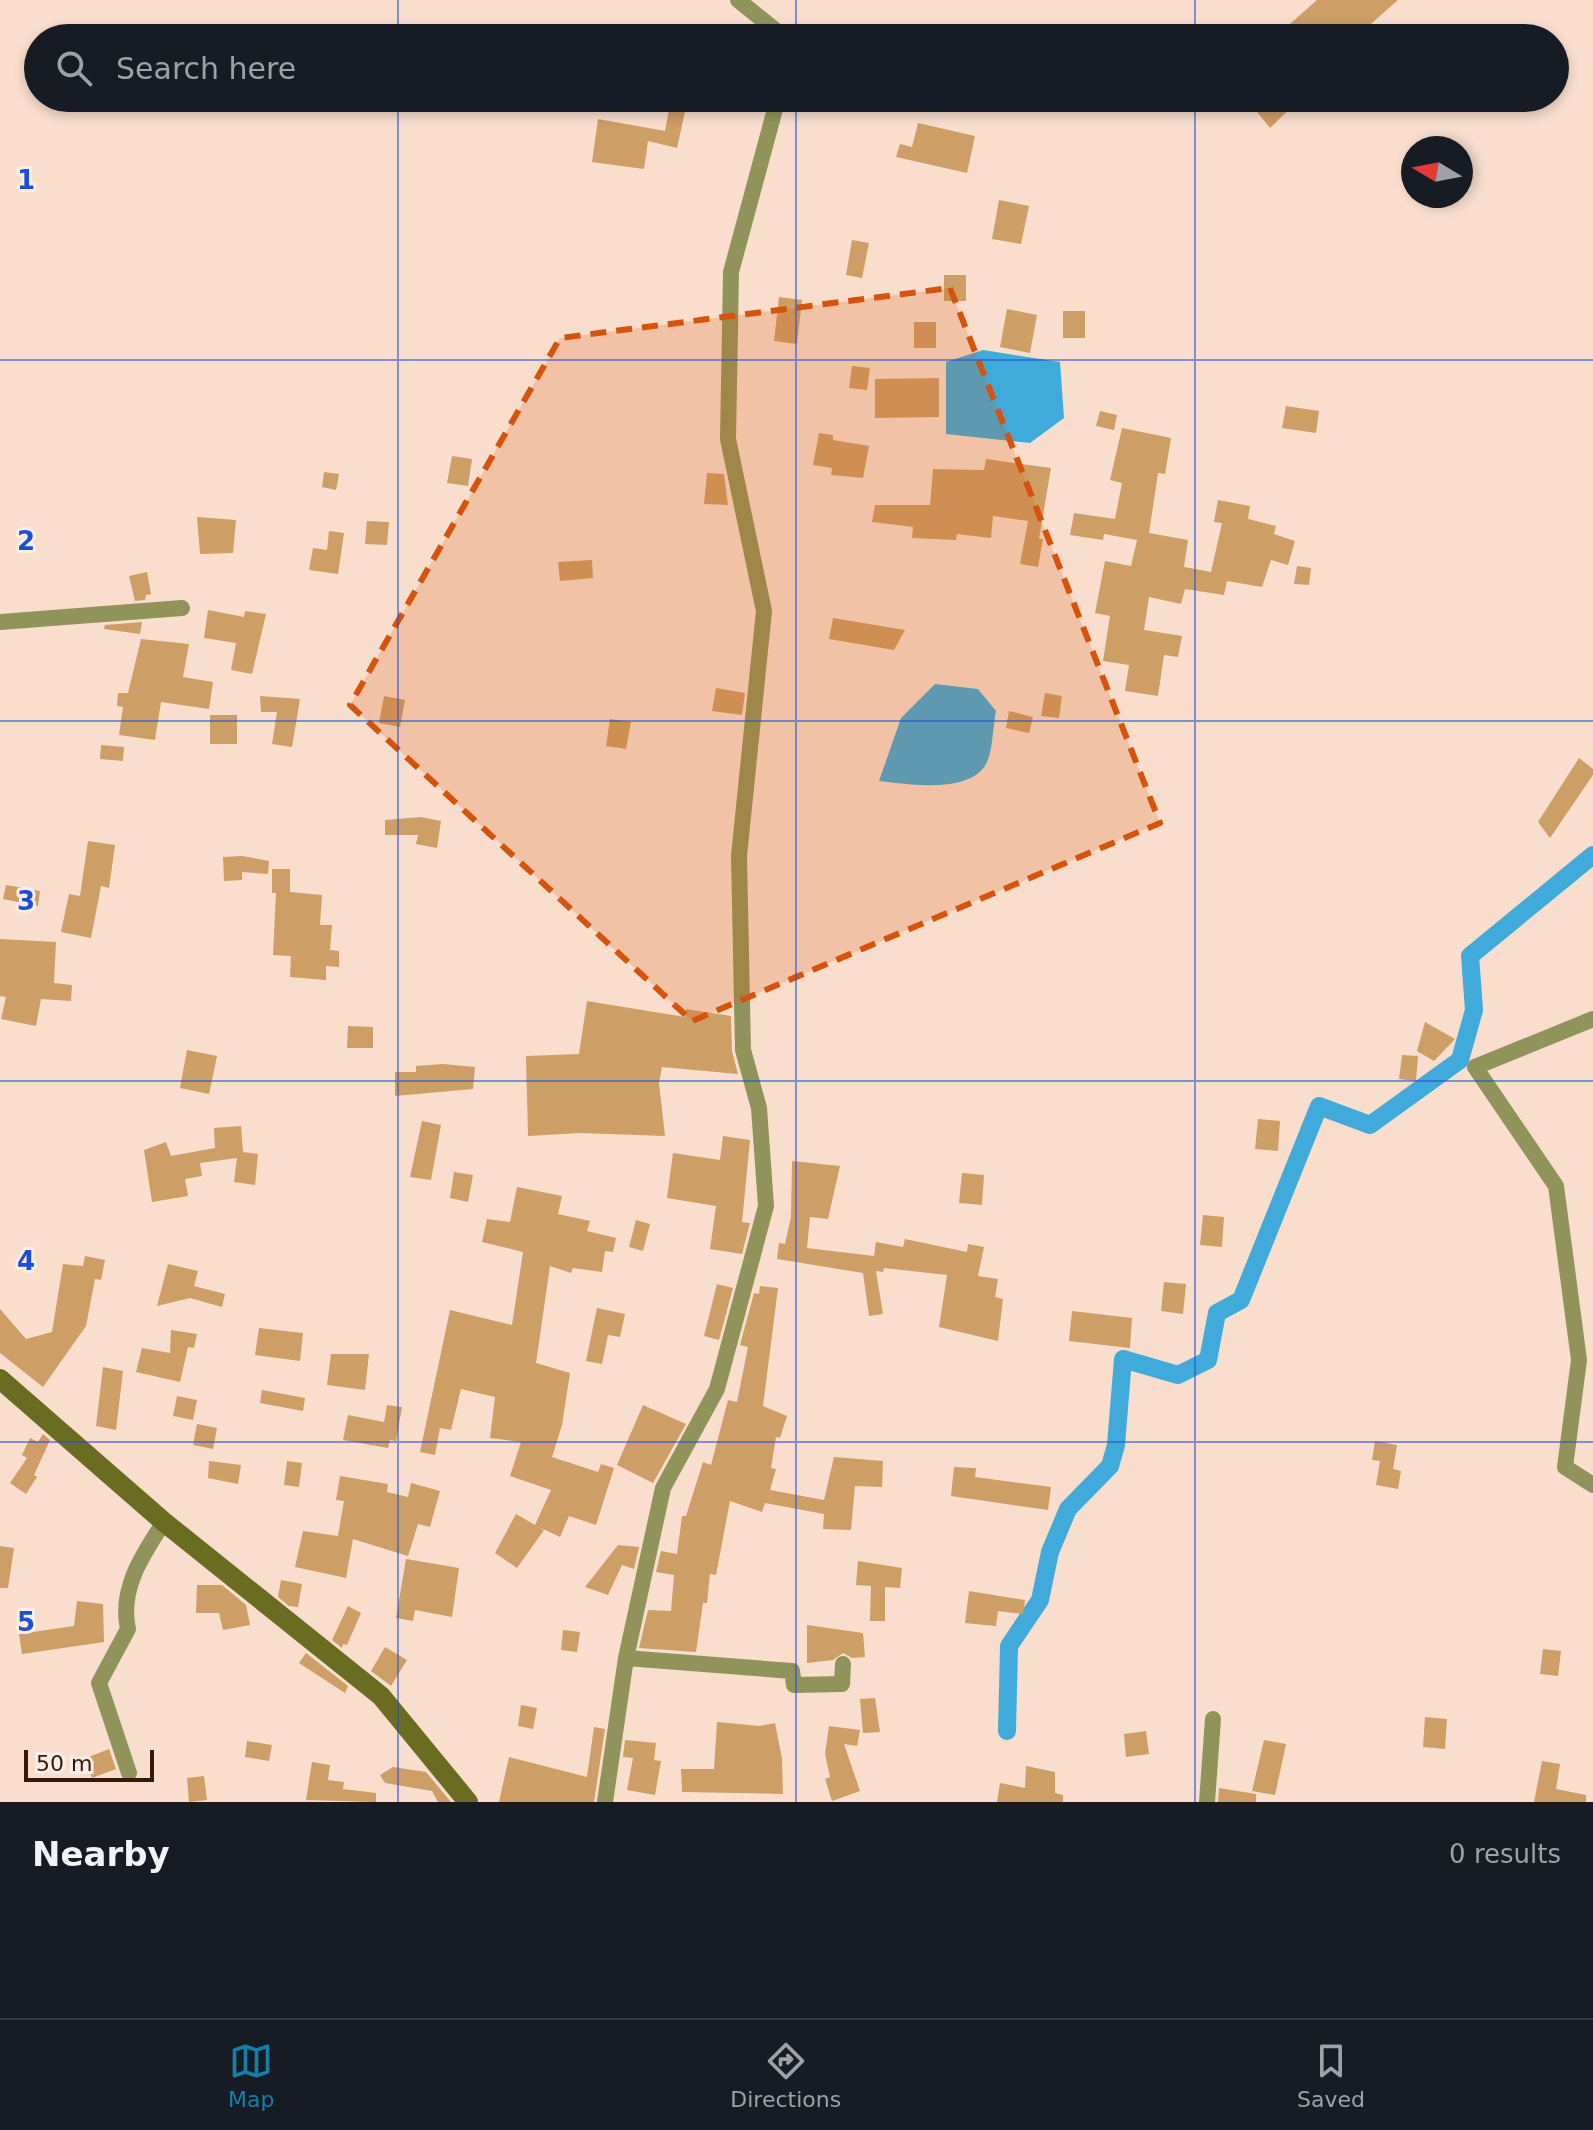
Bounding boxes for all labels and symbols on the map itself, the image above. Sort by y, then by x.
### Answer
north arrow [1401,136,1473,208]
text: 1 [17,165,35,195]
text: 2 [17,526,35,556]
text: 3 [17,886,35,916]
text: 4 [17,1246,35,1276]
text: 5 [17,1607,35,1637]
scale bar [24,1746,154,1782]

